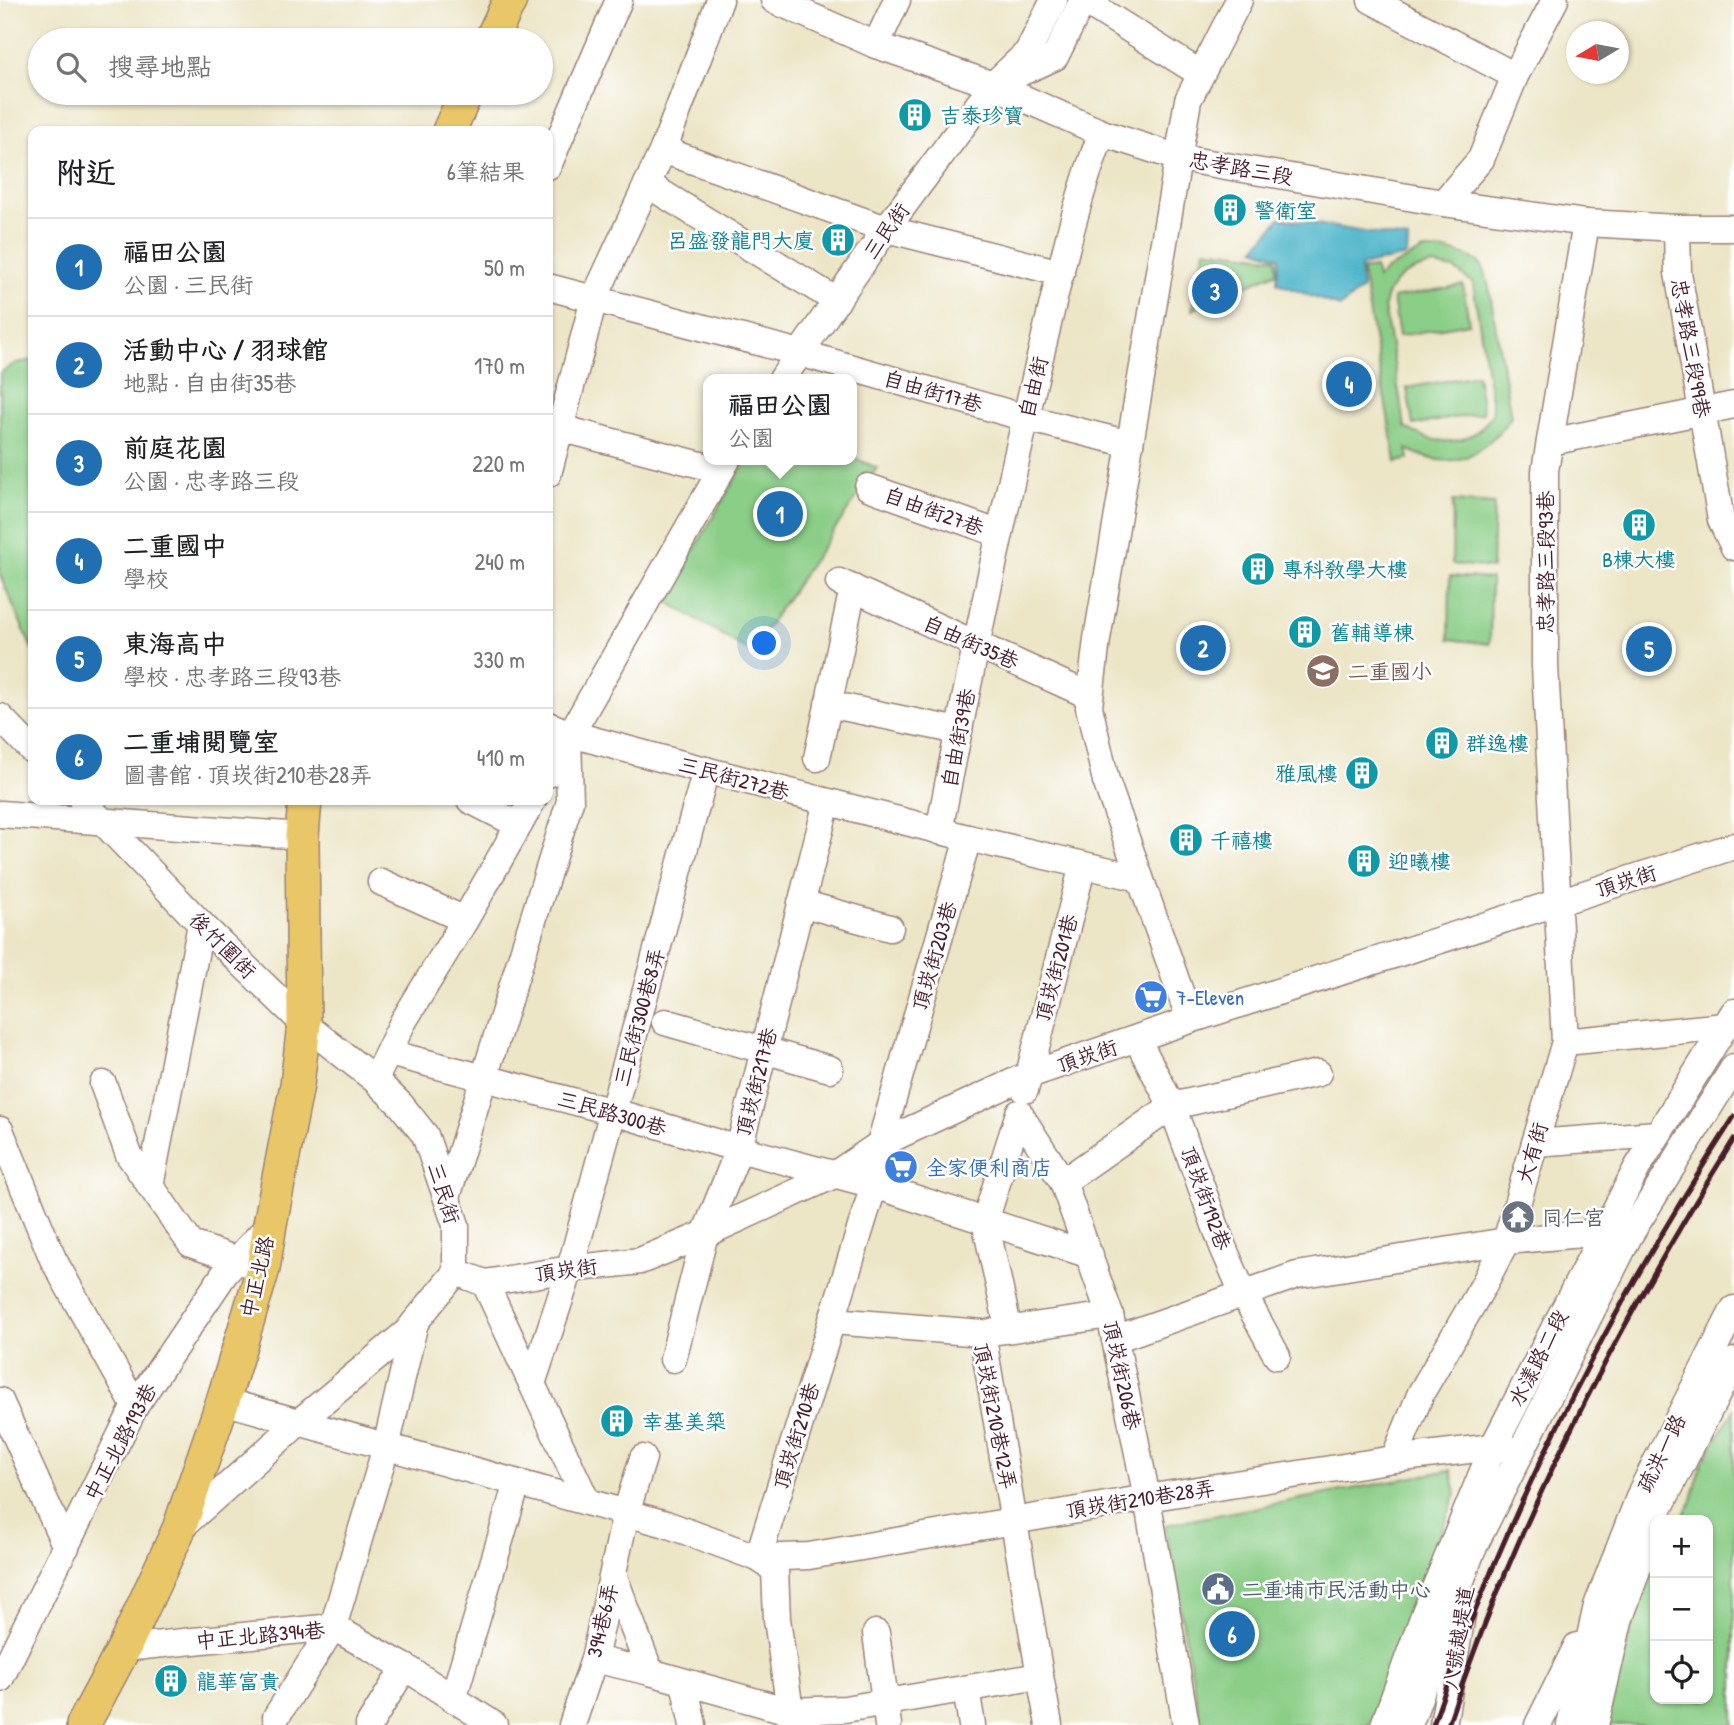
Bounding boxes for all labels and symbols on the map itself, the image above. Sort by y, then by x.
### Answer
north arrow [1566,21,1629,84]
building icon: 吉泰珍寶 [896,96,934,134]
place label: 吉泰珍寶 [940,101,1024,130]
street label: 忠孝路三段 [1187,145,1295,191]
building icon: 警衛室 [1211,191,1249,229]
place label: 警衛室 [1254,196,1317,225]
street label: 三民街 [856,197,916,265]
building icon: 呂盛發龍門大廈 [819,221,857,259]
place label: 呂盛發龍門大廈 [667,226,814,255]
pin: 3 [1192,265,1238,317]
street label: 忠孝路三段99巷 [1664,276,1718,420]
street label: 自由街 [1011,353,1055,421]
pin: 4 [1326,358,1372,410]
street label: 自由街17巷 [880,363,986,419]
street label: 自由街27巷 [880,480,988,542]
pin: 1 [757,488,803,540]
street label: 忠孝路三段93巷 [1531,490,1560,634]
building icon: B棟大樓 [1620,506,1658,544]
place label: B棟大樓 [1602,545,1676,574]
building icon: 專科教學大樓 [1239,550,1277,588]
place label: 專科教學大樓 [1282,555,1408,584]
street label: 自由街35巷 [918,608,1024,676]
building icon: 舊輔導棟 [1286,613,1324,651]
place label: 舊輔導棟 [1330,618,1414,647]
pin: 2 [1180,622,1226,674]
pin: 5 [1626,623,1672,675]
your location [747,626,781,660]
school or university icon: 二重國小 [1304,652,1342,690]
place label: 二重國小 [1348,657,1432,686]
street label: 自由街39巷 [934,686,982,790]
building icon: 群逸樓 [1423,724,1461,762]
place label: 群逸樓 [1466,729,1529,758]
street label: 三民街272巷 [675,749,793,807]
building icon: 雅風樓 [1343,754,1381,792]
place label: 雅風樓 [1275,759,1338,788]
building icon: 千禧樓 [1167,821,1205,859]
place label: 千禧樓 [1210,826,1273,855]
building icon: 迎曦樓 [1345,842,1383,880]
place label: 迎曦樓 [1388,847,1451,876]
street label: 頂崁街 [1592,857,1660,905]
street label: 頂崁街203巷 [905,898,963,1014]
street label: 後竹圍街 [183,905,263,985]
street label: 頂崁街201巷 [1028,911,1084,1025]
street label: 三民街300巷8弄 [607,945,671,1089]
supermarket icon: 7-Eleven [1132,978,1170,1016]
place label: 7-Eleven [1176,983,1244,1012]
street label: 頂崁街217巷 [728,1024,784,1140]
street label: 頂崁街 [1052,1032,1122,1080]
street label: 三民路300巷 [554,1084,670,1142]
street label: 大有街 [1509,1119,1555,1187]
street label: 頂崁街192巷 [1174,1142,1238,1254]
supermarket icon: 全家便利商店 [882,1148,920,1186]
place label: 全家便利商店 [926,1153,1052,1182]
street label: 三民街 [421,1159,467,1227]
temple icon: 同仁宮 [1499,1198,1537,1236]
place label: 同仁宮 [1542,1203,1605,1232]
street label: 中正北路 [233,1233,281,1321]
street label: 頂崁街 [533,1251,599,1289]
street label: 水漾路二段 [1501,1305,1575,1411]
street label: 頂崁街206巷 [1096,1317,1148,1433]
street label: 頂崁街210巷12弄 [967,1340,1023,1492]
street label: 中正北路193巷 [77,1378,163,1506]
street label: 頂崁街210巷 [766,1379,826,1493]
building icon: 幸基美築 [598,1402,636,1440]
place label: 幸基美築 [642,1407,726,1436]
street label: 疏洪一路 [1630,1409,1692,1497]
street label: 頂崁街210巷28弄 [1063,1473,1217,1525]
public building icon: 二重埔市民活動中心 [1199,1570,1237,1608]
place label: 二重埔市民活動中心 [1242,1575,1431,1604]
street label: 394巷6弄 [579,1580,625,1660]
street label: 八號越堤道 [1435,1584,1481,1692]
pin: 6 [1209,1608,1255,1660]
street label: 中正北路394巷 [194,1615,326,1655]
building icon: 龍華富貴 [152,1662,190,1700]
place label: 龍華富貴 [196,1667,280,1696]

